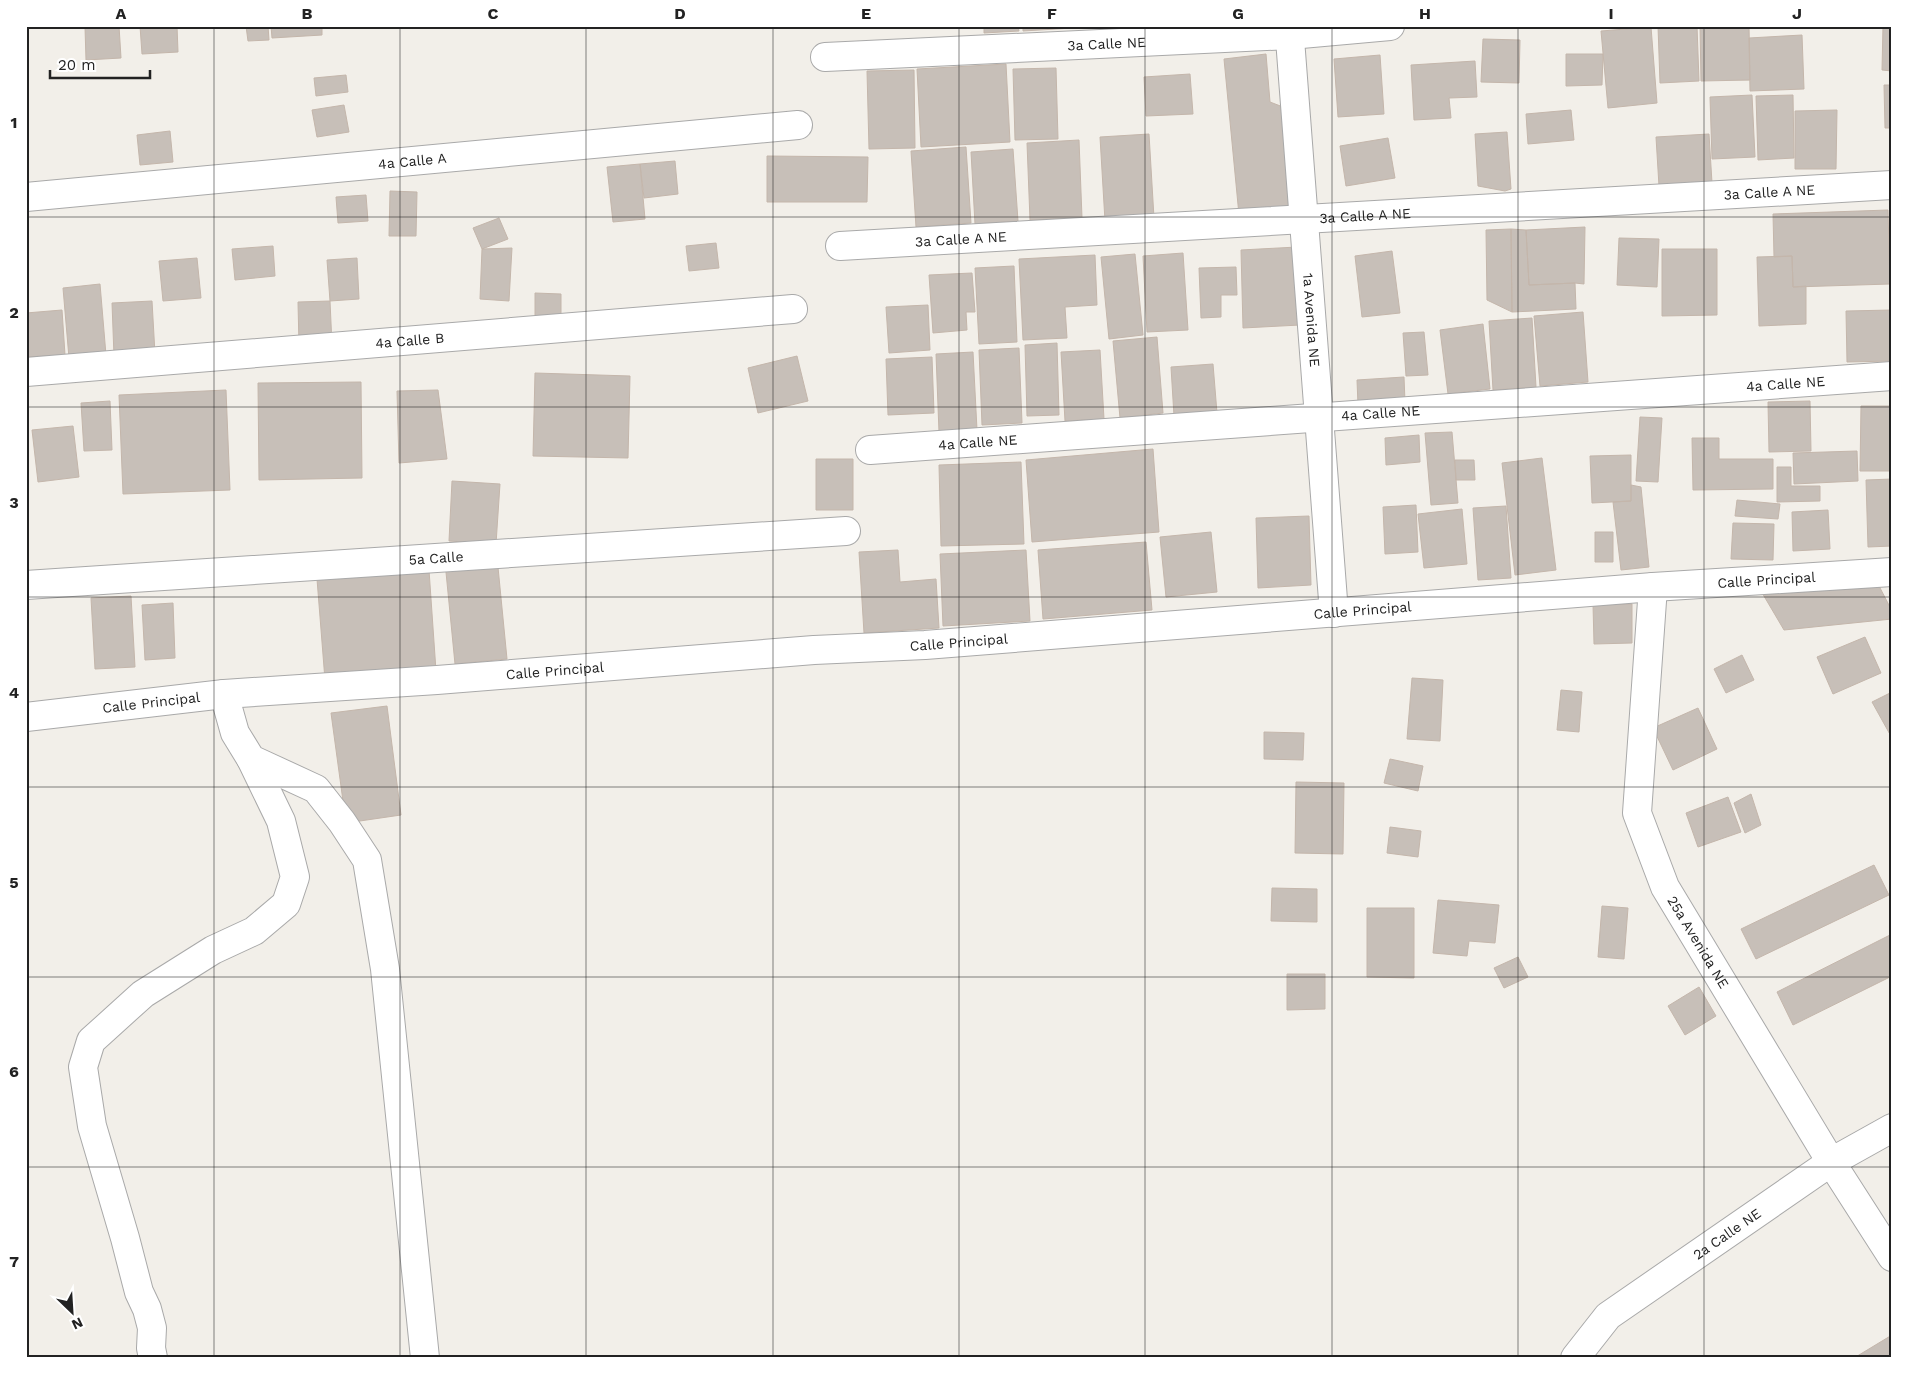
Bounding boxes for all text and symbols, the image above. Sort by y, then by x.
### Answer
text: A [116,4,127,23]
text: B [302,4,313,23]
text: C [488,4,499,23]
text: D [674,4,686,23]
text: E [861,4,871,23]
text: F [1047,4,1057,23]
text: G [1232,4,1244,23]
text: H [1419,4,1431,23]
text: I [1608,4,1614,23]
text: J [1792,4,1802,23]
street label: 3a Calle NE [1067,34,1146,54]
scale bar [50,48,150,80]
text: 20 m [58,56,96,74]
text: 1 [11,113,17,132]
street label: 4a Calle A [377,150,447,172]
street label: 3a Calle A NE [1723,181,1816,203]
street label: 3a Calle A NE [1319,205,1411,226]
street label: 3a Calle A NE [915,228,1007,250]
street label: 1a Avenida NE [1300,273,1323,368]
text: 2 [9,303,19,322]
street label: 4a Calle B [375,330,445,351]
street label: 4a Calle NE [1746,373,1826,395]
street label: 4a Calle NE [1341,402,1421,424]
street label: 4a Calle NE [938,431,1018,453]
text: 3 [9,493,19,512]
street label: 5a Calle [408,548,464,568]
street label: Calle Principal [1717,569,1817,591]
street label: Calle Principal [1313,598,1413,622]
street label: Calle Principal [909,630,1009,654]
street label: Calle Principal [505,659,605,682]
text: 4 [9,683,19,702]
street label: Calle Principal [101,689,202,716]
text: 5 [9,873,19,892]
street label: 25a Avenida NE [1664,893,1732,991]
text: 6 [9,1062,19,1081]
street label: 2a Calle NE [1690,1205,1764,1263]
text: 7 [9,1252,19,1271]
north arrow [48,1286,98,1336]
text: N [69,1314,86,1333]

